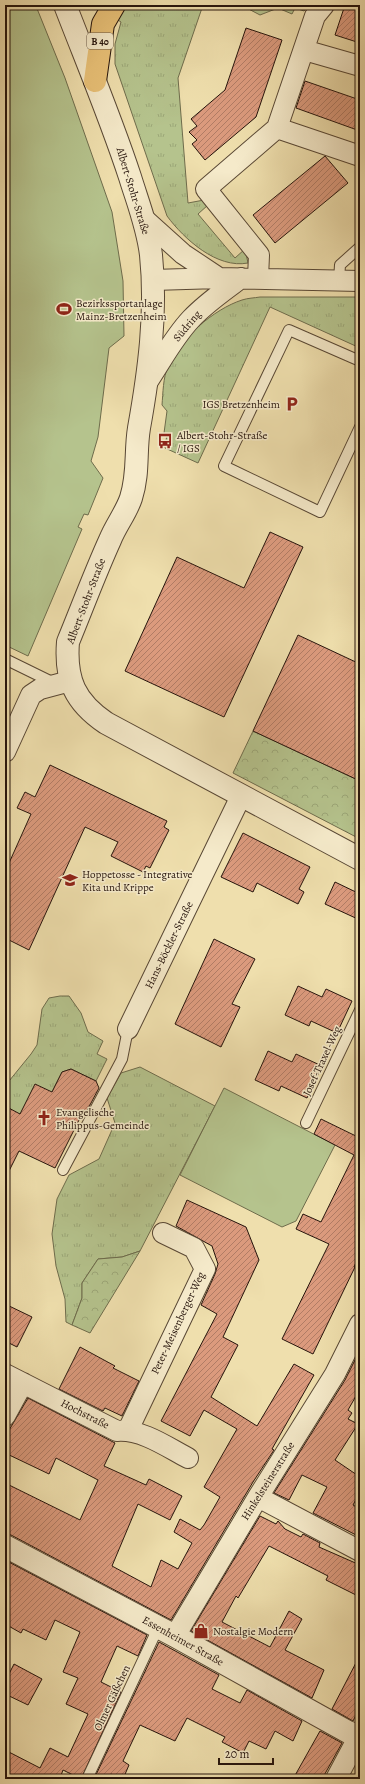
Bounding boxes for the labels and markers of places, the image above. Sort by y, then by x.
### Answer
place label: Bezirkssportanlage Mainz-Bretzenheim [76,296,167,324]
sports icon: Bezirkssportanlage Mainz-Bretzenheim [55,300,73,318]
parking icon: IGS Bretzenheim [283,395,301,413]
place label: IGS Bretzenheim [202,397,280,412]
place label: Albert-Stohr-Straße / IGS [176,428,268,456]
bus stop icon: Albert-Stohr-Straße / IGS [156,432,174,450]
place label: Hoppetosse - Integrative Kita und Krippe [82,867,193,895]
school or university icon: Hoppetosse - Integrative Kita und Krippe [61,871,79,889]
place label: Evangelische Philippus-Gemeinde [56,1105,149,1133]
church icon: Evangelische Philippus-Gemeinde [35,1109,53,1127]
shop icon: Nostalgie Modern [192,1622,210,1640]
place label: Nostalgie Modern [213,1624,293,1639]

